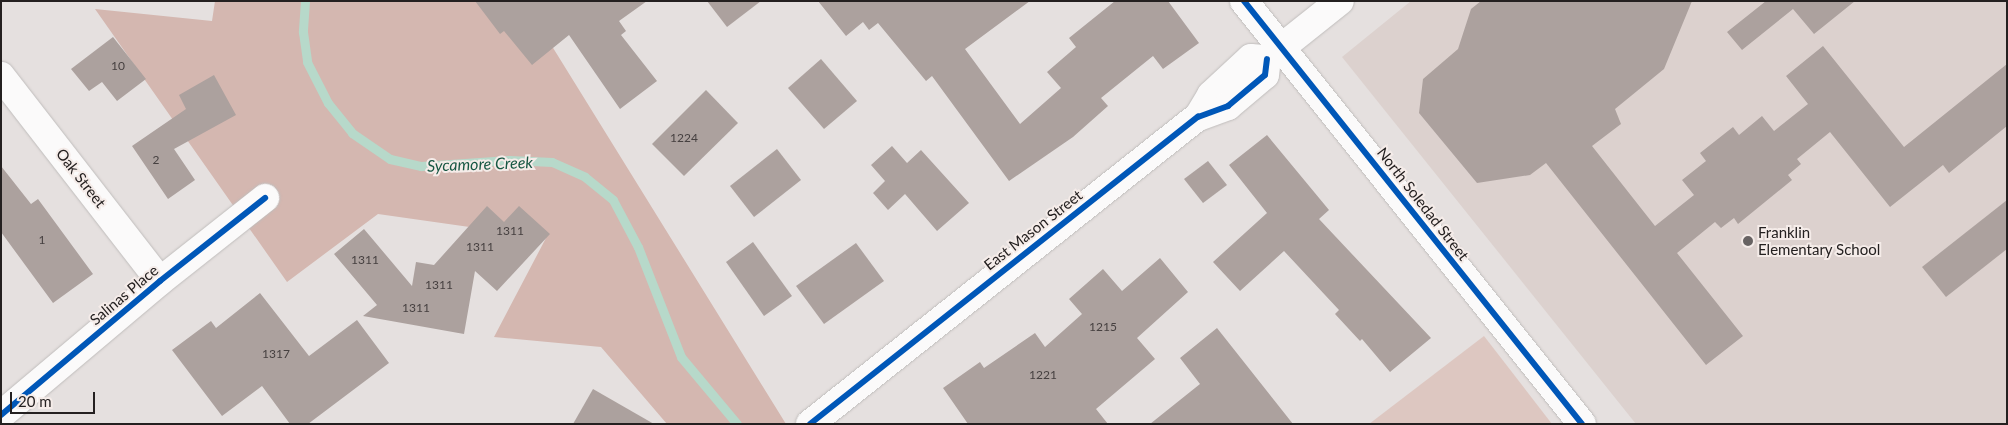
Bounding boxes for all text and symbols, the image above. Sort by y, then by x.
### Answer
house number: 10 [111,59,125,73]
house number: 1224 [670,131,698,145]
street label: North Soledad Street [1373,144,1473,264]
street label: Oak Street [52,145,110,211]
house number: 2 [153,153,159,167]
water label: Sycamore Creek [427,153,533,175]
street label: East Mason Street [980,186,1086,274]
place label: Franklin Elementary School [1758,223,1881,258]
house number: 1311 [496,224,524,238]
house number: 1 [39,233,45,247]
marker: Franklin Elementary School [1742,235,1754,247]
house number: 1311 [466,240,494,254]
house number: 1311 [351,253,379,267]
street label: Salinas Place [86,261,162,329]
house number: 1311 [425,278,453,292]
house number: 1311 [402,301,430,315]
house number: 1215 [1089,320,1117,334]
house number: 1317 [262,347,290,361]
house number: 1221 [1029,368,1057,382]
scale bar [12,382,98,414]
text: 20 m [18,392,52,410]

